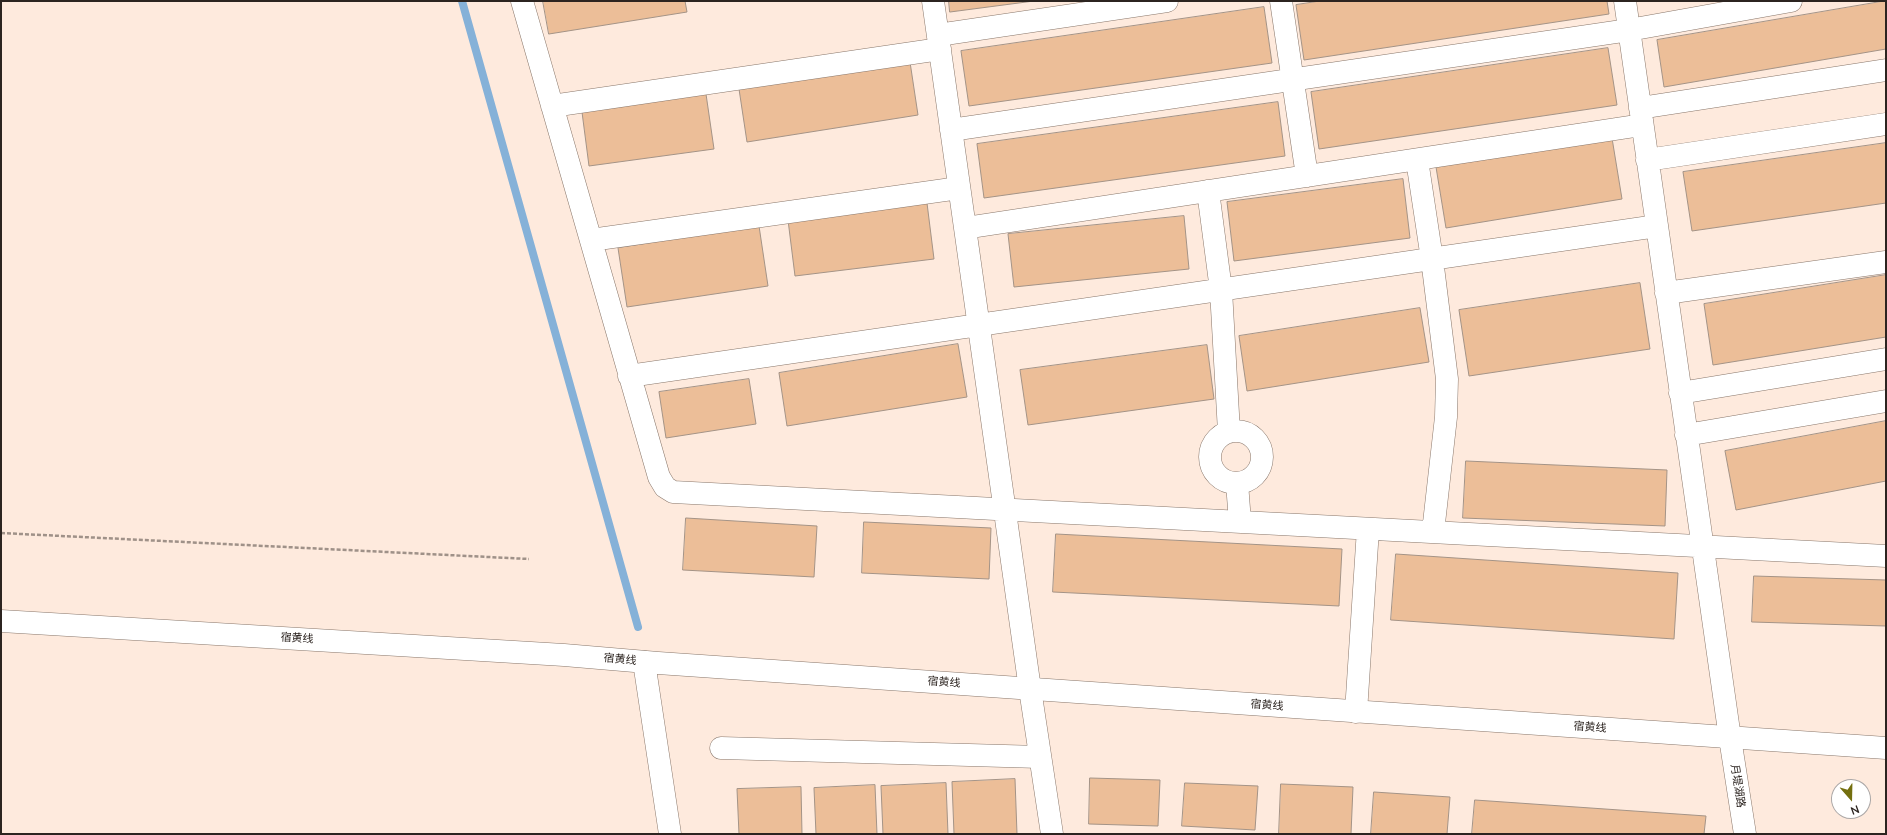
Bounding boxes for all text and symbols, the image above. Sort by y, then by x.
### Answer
street label: 宿黄线 [280,632,314,646]
street label: 宿黄线 [603,652,637,668]
street label: 宿黄线 [927,675,961,691]
street label: 宿黄线 [1250,698,1284,714]
street label: 宿黄线 [1573,720,1607,736]
street label: 月堤湖路 [1727,763,1747,809]
north arrow [1831,779,1871,819]
text: N [1849,801,1861,818]

